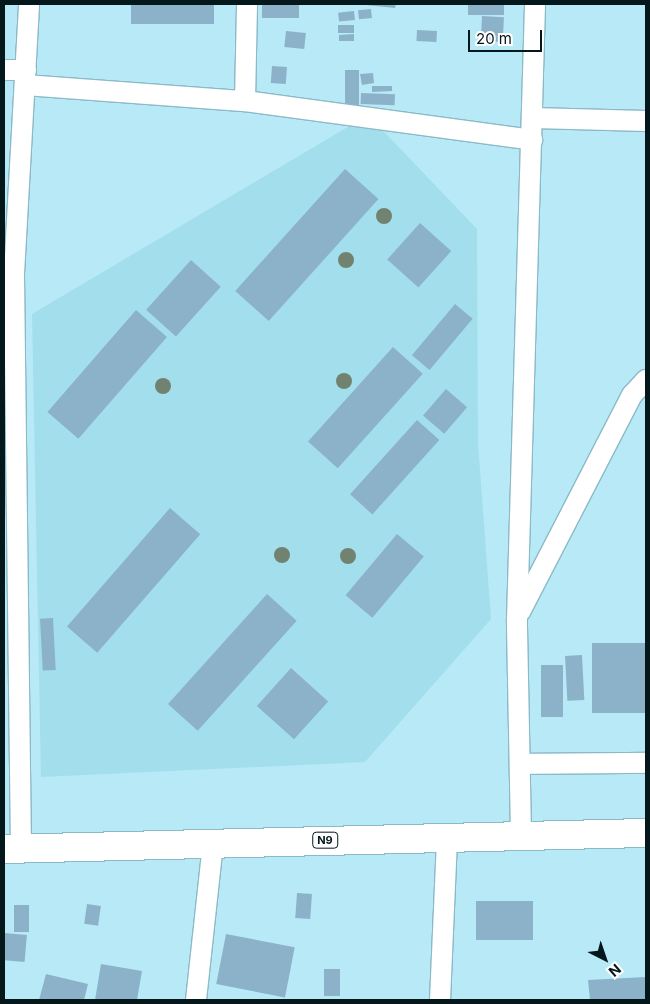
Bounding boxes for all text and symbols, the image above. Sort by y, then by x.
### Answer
scale bar [470,20,544,52]
text: 20 m [476,29,512,48]
road number: N9 [311,832,339,848]
north arrow [580,934,630,984]
text: N [606,961,625,981]

